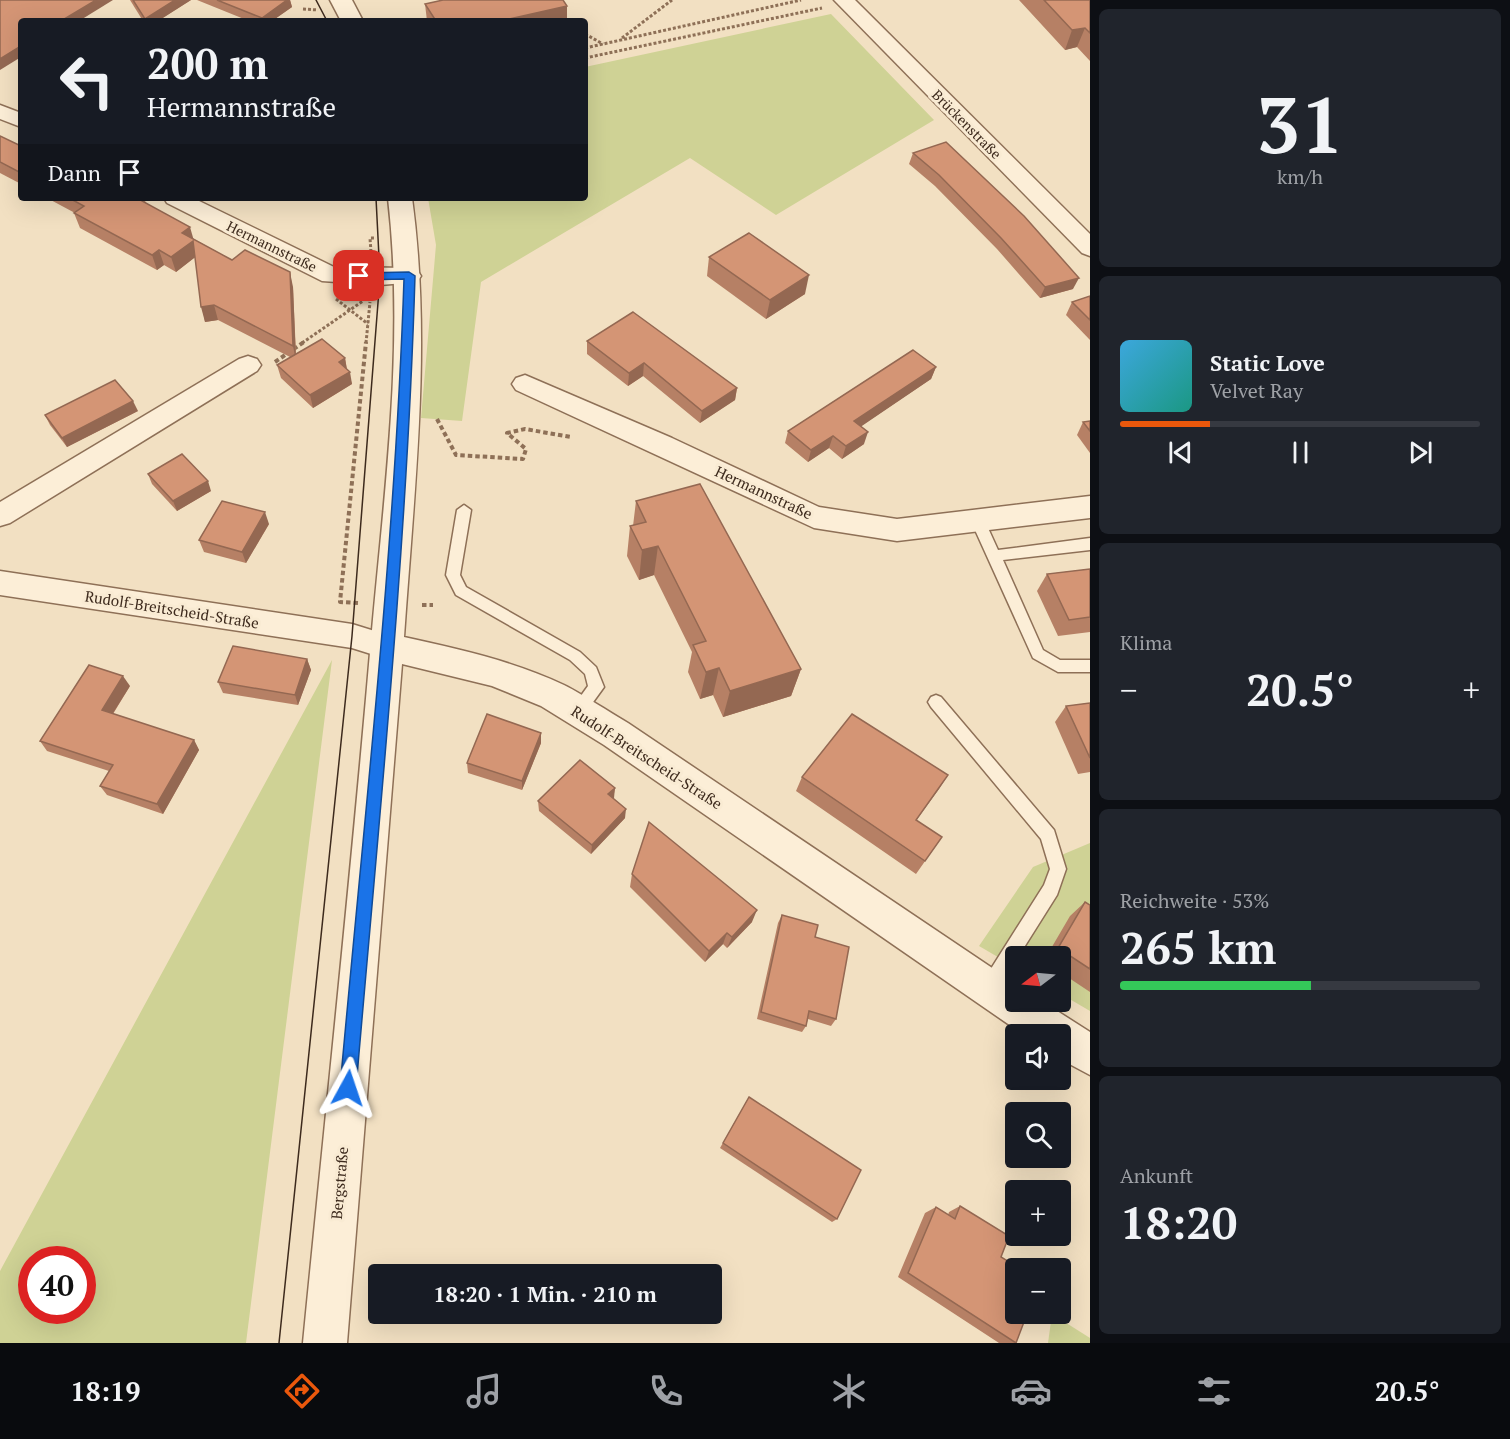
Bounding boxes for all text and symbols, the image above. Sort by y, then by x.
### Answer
text: 200 m [147,35,268,91]
icon: left [48,42,126,120]
text: 31 [1256,72,1344,175]
street label: Brückenstraße [928,85,1006,163]
text: Hermannstraße [147,89,336,125]
icon: arrive [113,156,146,189]
text: Dann [48,158,101,187]
text: km/h [1277,163,1323,190]
street label: Hermannstraße [224,216,320,276]
pin [333,250,384,301]
icon: arrive [342,259,375,292]
text: Static Love [1210,348,1325,377]
text: Velvet Ray [1210,377,1303,404]
icon: previous [1164,436,1197,469]
icon: pause [1284,436,1317,469]
icon: next [1404,436,1437,469]
street label: Hermannstraße [712,461,816,523]
street label: Rudolf-Breitscheid-Straße [84,585,260,633]
text: Klima [1120,629,1172,656]
text: 20.5° [1246,659,1354,719]
text: − [1120,668,1138,711]
text: + [1462,668,1480,711]
street label: Rudolf-Breitscheid-Straße [568,701,726,813]
text: Reichweite · 53% [1120,887,1269,914]
text: 265 km [1120,917,1276,977]
north arrow [1005,946,1071,1012]
map controls [1005,946,1071,1324]
button: sound [1005,1024,1071,1090]
position arrow [316,1056,380,1120]
button: search [1005,1102,1071,1168]
street label: Bergstraße [326,1146,352,1220]
text: Ankunft [1120,1162,1193,1189]
button: + [1005,1180,1071,1246]
text: 18:20 [1120,1192,1237,1252]
speed limit sign: 40 [18,1246,96,1324]
button: − [1005,1258,1071,1324]
text: 18:20 · 1 Min. · 210 m [433,1279,657,1308]
icon: directions [281,1370,323,1412]
icon: music [463,1370,505,1412]
icon: phone [645,1370,687,1412]
icon: climate [828,1370,870,1412]
icon: car [1010,1370,1052,1412]
icon: filters [1193,1370,1235,1412]
text: 18:19 [70,1373,140,1409]
text: 20.5° [1375,1373,1440,1409]

